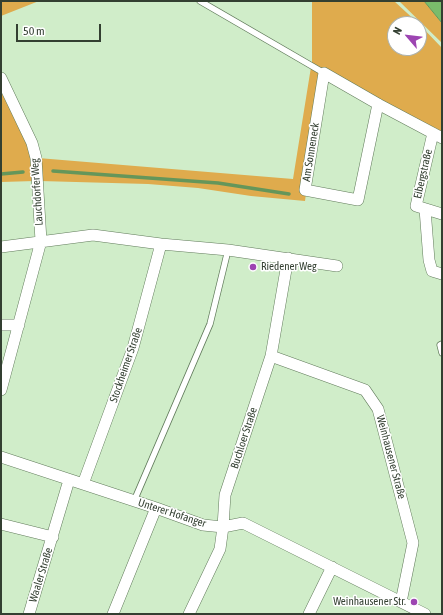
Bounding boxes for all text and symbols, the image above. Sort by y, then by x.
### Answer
scale bar [18,16,103,42]
north arrow [387,16,427,56]
text: 50 m [23,24,45,38]
text: N [390,25,404,37]
street label: Am Sonneneck [300,122,322,182]
street label: Eibergstraße [411,148,435,200]
street label: Lauchdorfer Weg [28,158,46,226]
place label: Riedener Weg [261,260,317,274]
marker: Riedener Weg [248,262,258,272]
street label: Stockheimer Straße [107,326,145,404]
street label: Buchloer Straße [228,406,260,470]
street label: Weinhausener Straße [373,414,409,500]
street label: Unterer Hofanger [136,496,208,530]
street label: Waaler Straße [26,546,56,604]
place label: Weinhausener Str. [333,595,406,609]
marker: Weinhausener Str. [409,597,419,607]

